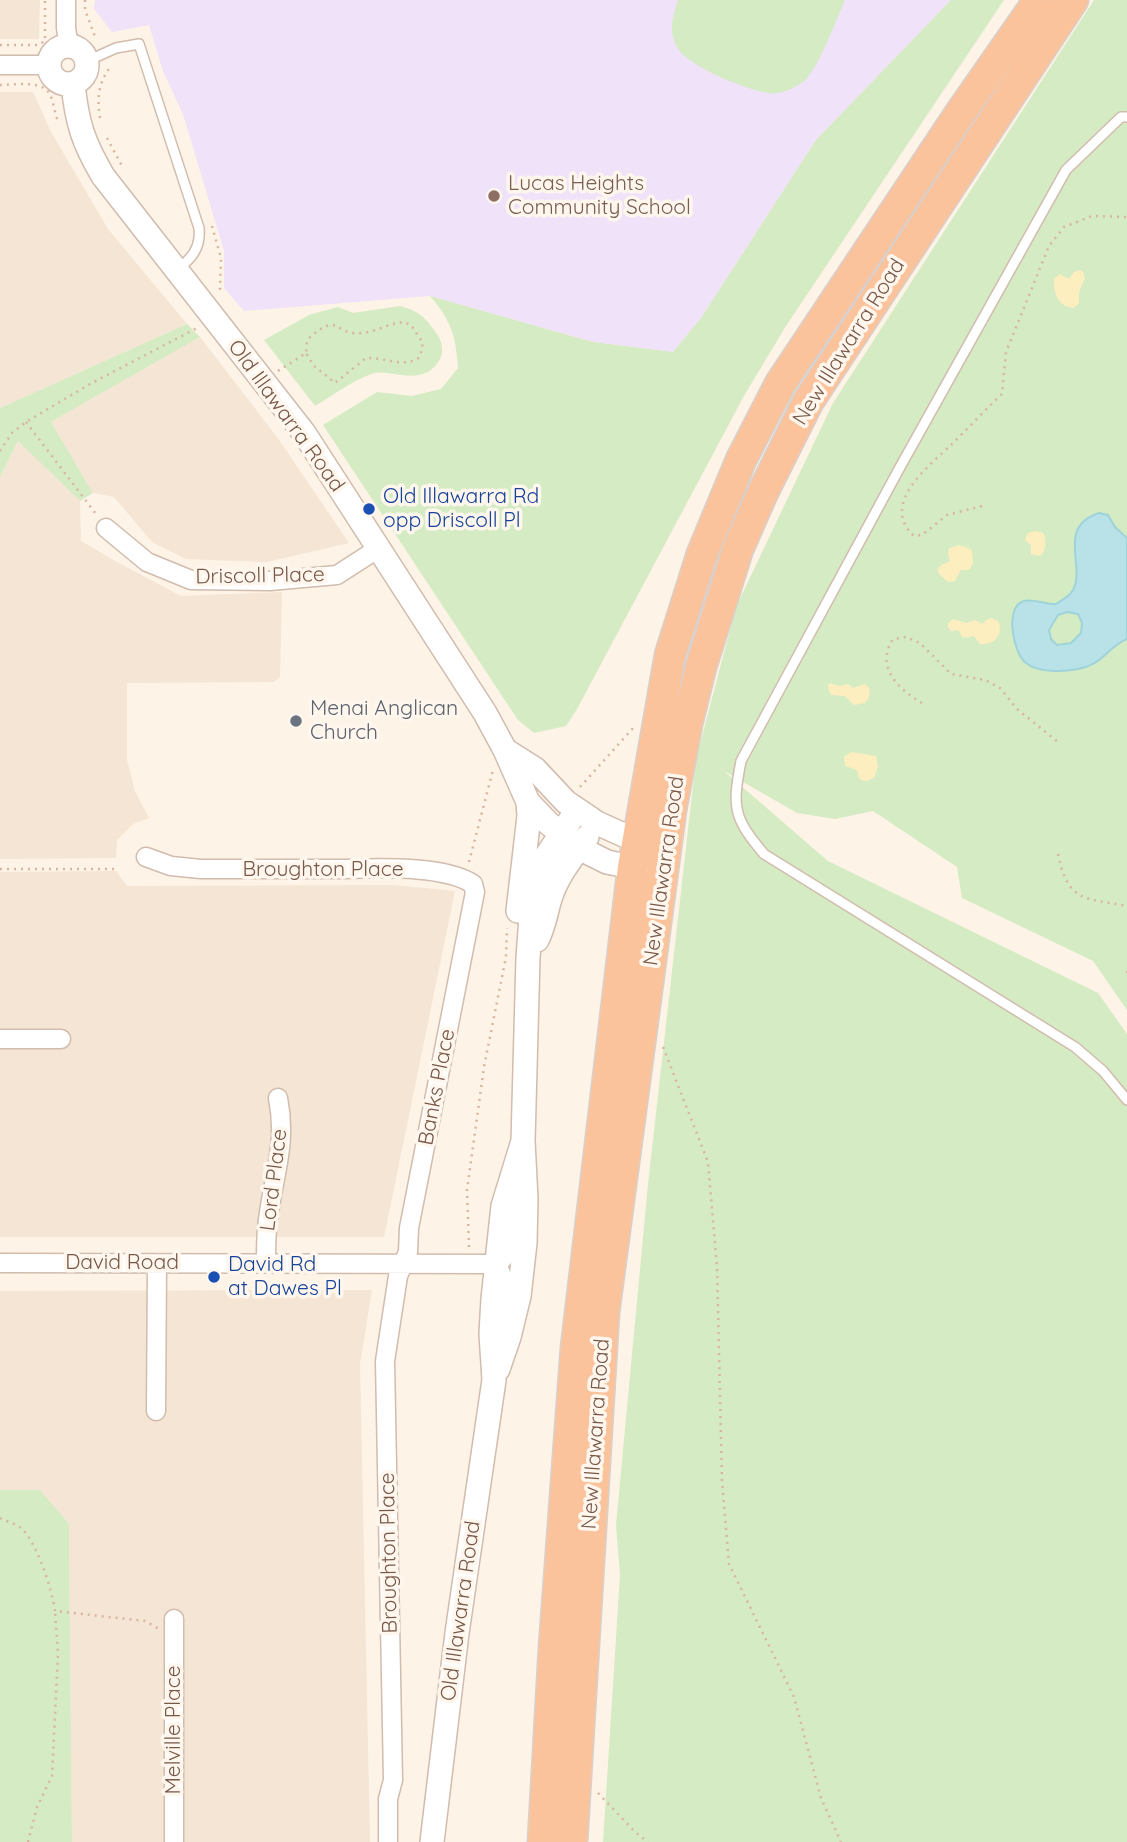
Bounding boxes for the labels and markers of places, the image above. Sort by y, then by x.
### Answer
place label: Lucas Heights Community School [508,171,691,221]
marker: Lucas Heights Community School [486,188,502,204]
place label: Old Illawarra Rd opp Driscoll Pl [383,484,539,534]
marker: Old Illawarra Rd opp Driscoll Pl [361,501,377,517]
place label: Menai Anglican Church [310,696,458,746]
marker: Menai Anglican Church [288,713,304,729]
place label: David Rd at Dawes Pl [228,1252,342,1302]
marker: David Rd at Dawes Pl [206,1269,222,1285]

